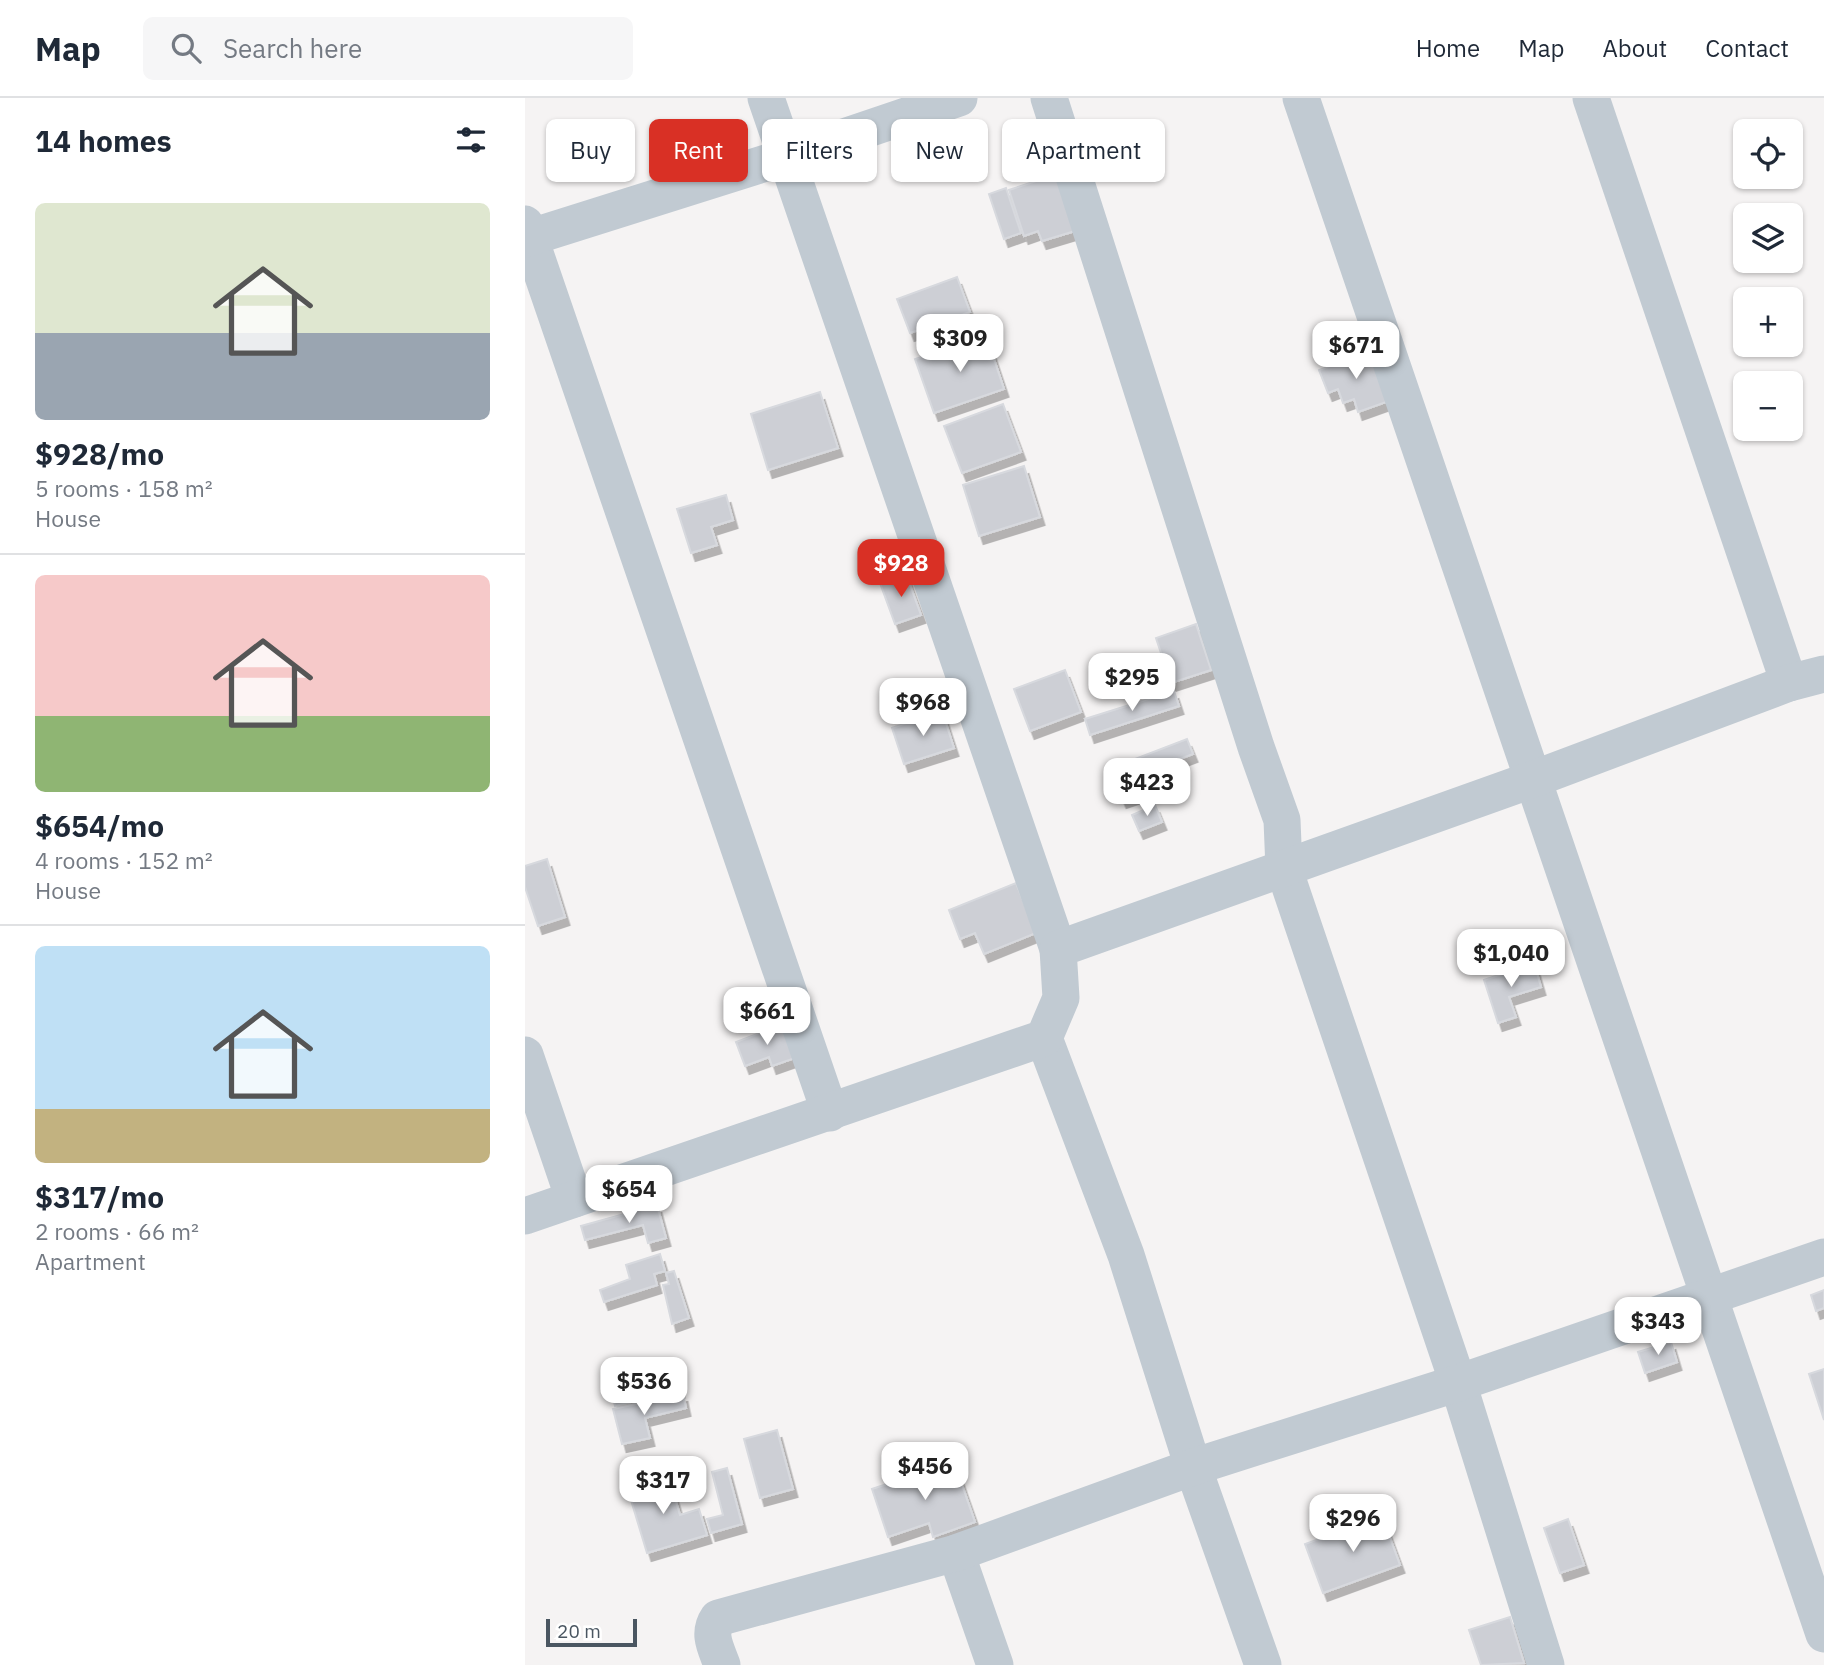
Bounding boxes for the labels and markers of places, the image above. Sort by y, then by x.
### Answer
pin: $309 [919,314,1001,374]
pin: $671 [1315,322,1397,381]
pin: $928 [860,540,942,599]
pin: $295 [1091,654,1173,713]
pin: $968 [882,678,964,738]
pin: $423 [1106,758,1188,818]
pin: $1,040 [1454,930,1568,989]
pin: $661 [726,988,808,1047]
pin: $654 [588,1166,670,1225]
pin: $343 [1617,1298,1699,1357]
pin: $536 [603,1358,685,1417]
pin: $456 [884,1442,966,1502]
pin: $317 [622,1456,704,1516]
pin: $296 [1312,1494,1394,1554]

